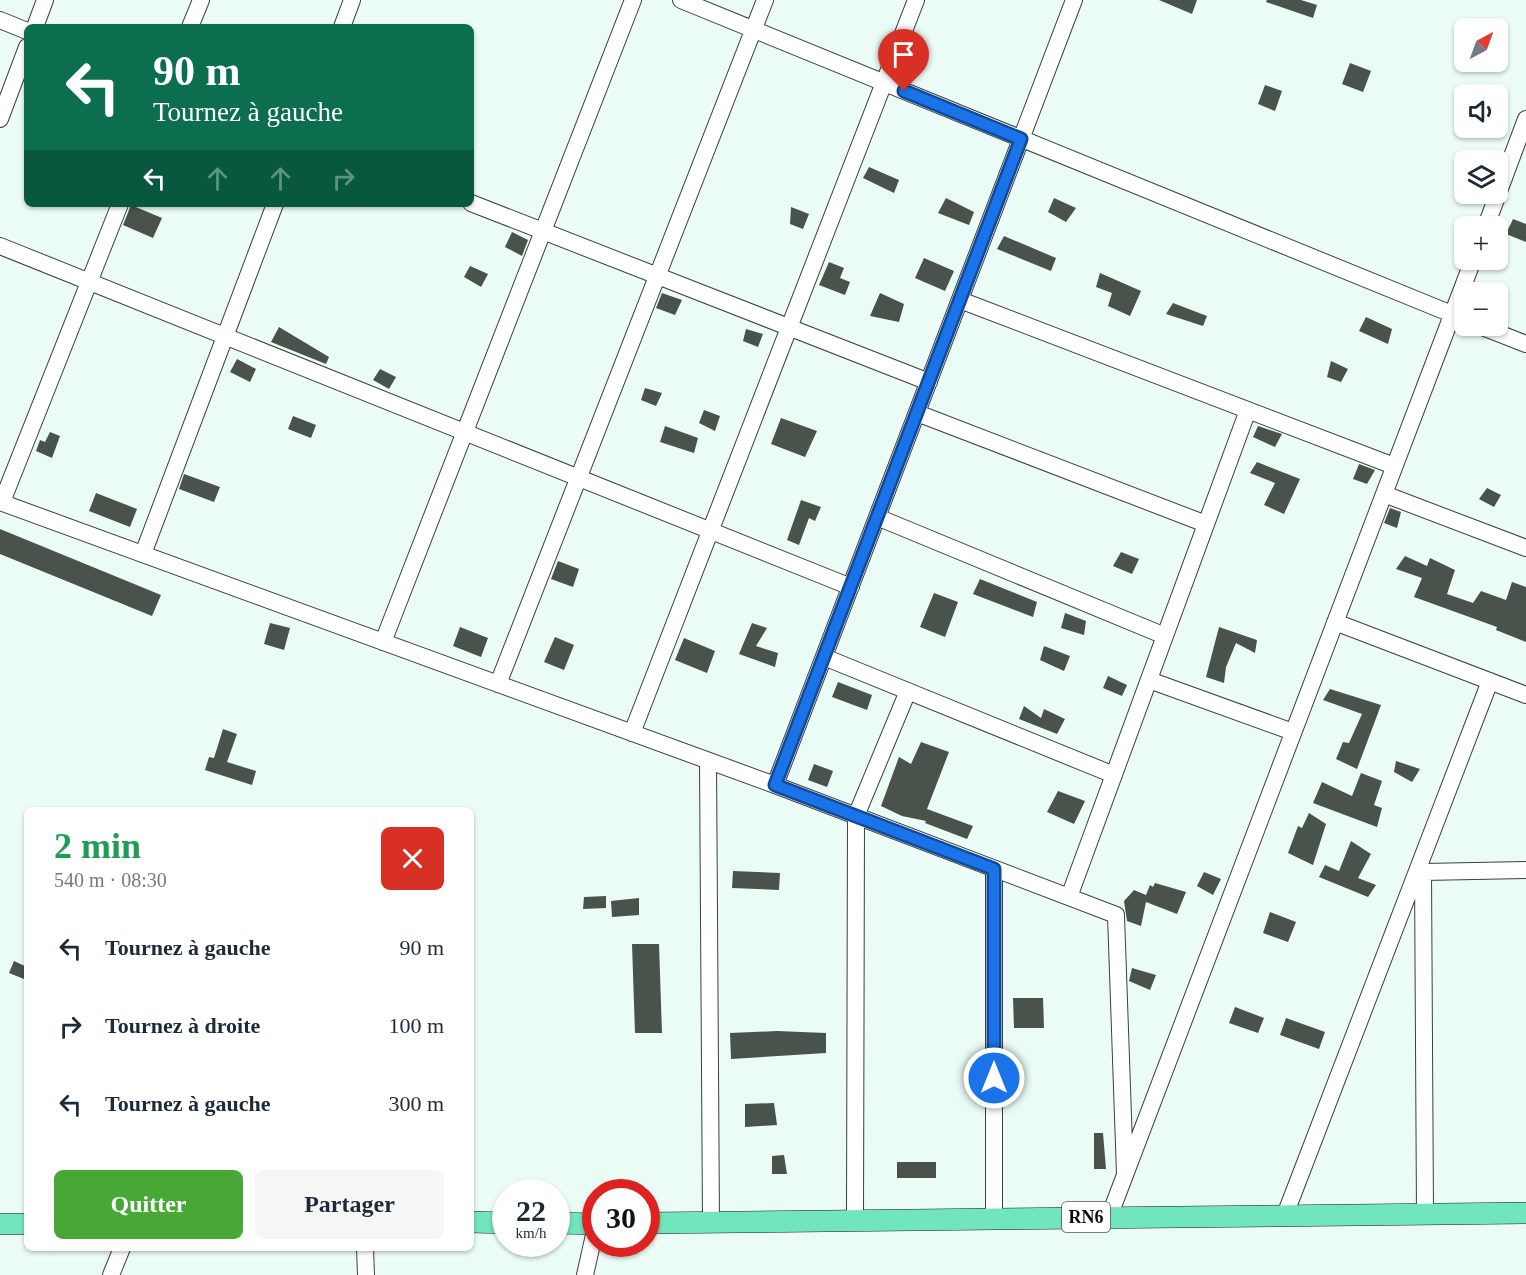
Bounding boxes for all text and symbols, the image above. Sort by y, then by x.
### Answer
north arrow [1454,18,1508,72]
map controls [1454,18,1508,336]
pin [878,29,929,91]
icon: arrive [887,38,920,71]
icon: left [54,48,132,126]
text: 90 m [153,48,241,94]
button: sound [1454,84,1508,138]
text: Tournez à gauche [153,97,343,127]
button: layers [1454,150,1508,204]
icon: left [138,162,171,195]
icon: ahead [201,162,234,195]
icon: ahead [264,162,297,195]
icon: right [327,162,360,195]
button: + [1454,216,1508,270]
button: − [1454,282,1508,336]
text: 2 min [54,826,141,866]
button: close [381,827,444,890]
text: 540 m · 08:30 [54,869,167,891]
icon: left [54,932,87,965]
text: Tournez à gauche [105,935,270,960]
text: 90 m [399,935,444,960]
icon: right [54,1010,87,1043]
text: Tournez à droite [105,1013,260,1038]
text: 100 m [388,1013,444,1038]
position arrow [962,1046,1026,1110]
icon: left [54,1088,87,1121]
text: Tournez à gauche [105,1091,270,1116]
text: 300 m [388,1091,444,1116]
button: Quitter [54,1170,243,1239]
button: Partager [255,1170,444,1239]
speed limit sign: 30 [582,1179,660,1257]
text: 22 [516,1194,546,1227]
road number: RN6 [1062,1202,1110,1232]
text: km/h [516,1225,546,1241]

